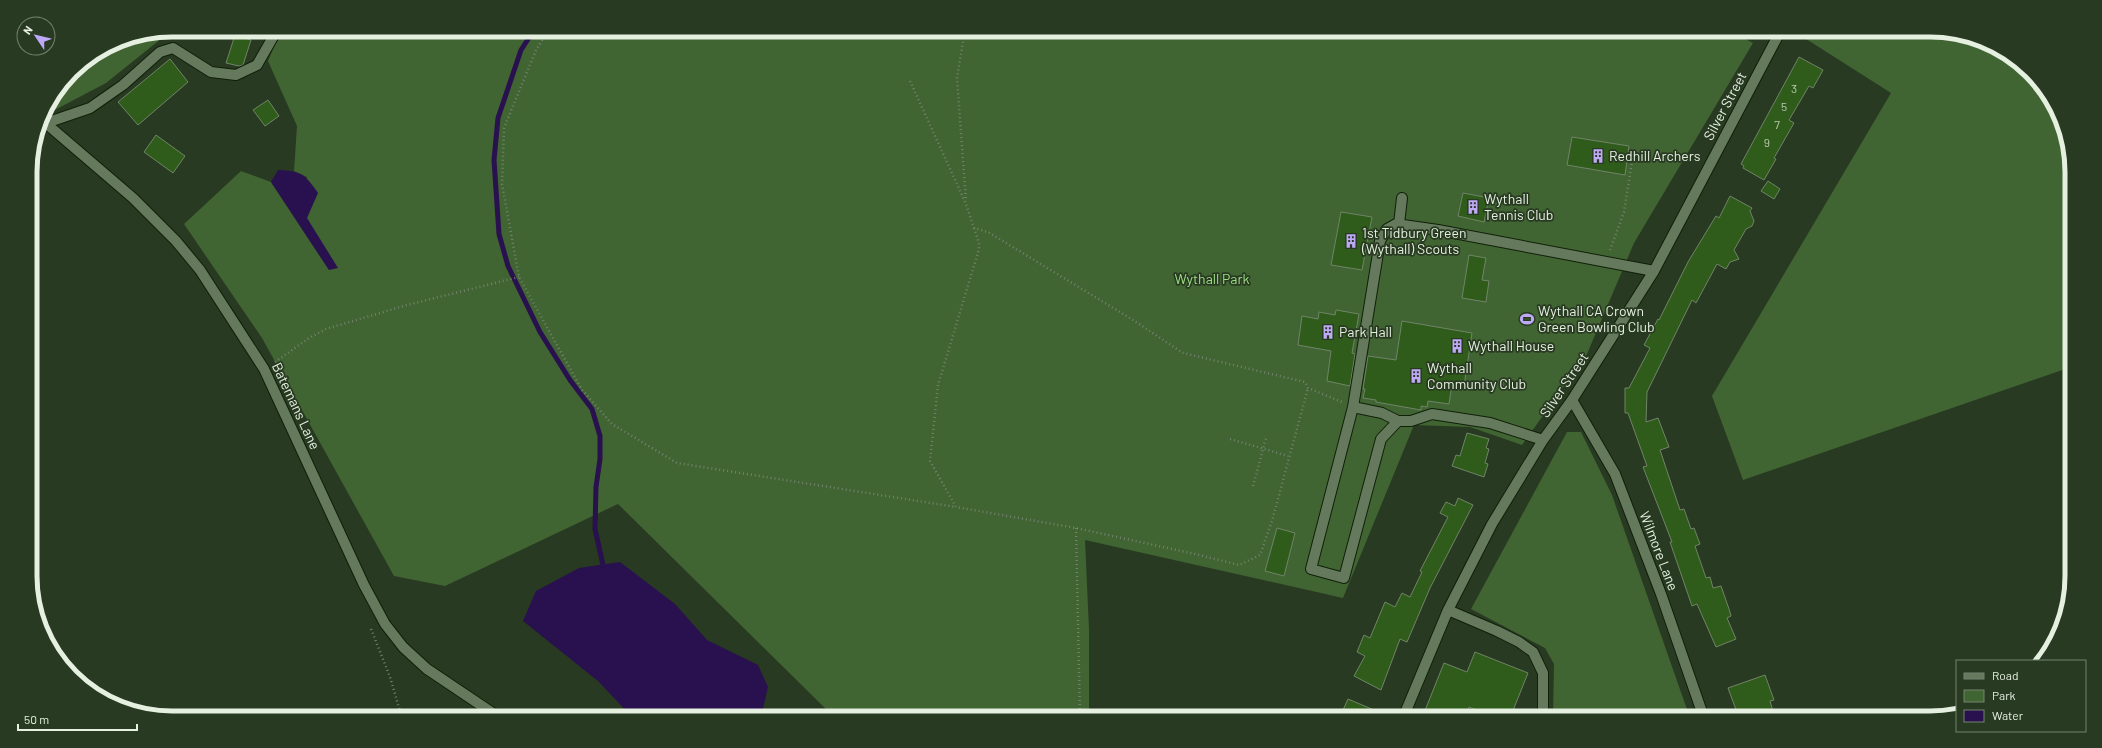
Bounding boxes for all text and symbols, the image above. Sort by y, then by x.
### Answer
north arrow [16,16,56,56]
text: N [20,23,35,37]
street label: Silver Street [1699,69,1750,143]
house number: 3 [1791,81,1797,95]
house number: 5 [1781,99,1787,113]
house number: 7 [1774,117,1780,131]
house number: 9 [1764,135,1770,149]
place label: Redhill Archers [1609,147,1701,164]
building icon: Redhill Archers [1590,148,1606,164]
place label: Wythall Tennis Club [1484,190,1554,223]
building icon: Wythall Tennis Club [1465,199,1481,215]
place label: 1st Tidbury Green (Wythall) Scouts [1361,224,1466,257]
building icon: 1st Tidbury Green (Wythall) Scouts [1343,233,1359,249]
park label: Wythall Park [1174,270,1250,287]
place label: Wythall CA Crown Green Bowling Club [1538,302,1655,335]
sports icon: Wythall CA Crown Green Bowling Club [1519,311,1535,327]
place label: Park Hall [1339,323,1392,340]
building icon: Park Hall [1320,324,1336,340]
place label: Wythall House [1468,337,1554,354]
building icon: Wythall House [1449,338,1465,354]
street label: Silver Street [1536,349,1592,421]
place label: Wythall Community Club [1427,359,1526,392]
street label: Batemans Lane [269,360,324,452]
building icon: Wythall Community Club [1408,368,1424,384]
street label: Wilmore Lane [1637,509,1682,593]
legend [1956,660,2086,732]
text: Road [1992,668,2019,682]
text: Park [1992,688,2016,702]
scale bar [18,706,137,732]
text: Water [1992,708,2024,722]
text: 50 m [24,712,49,726]

